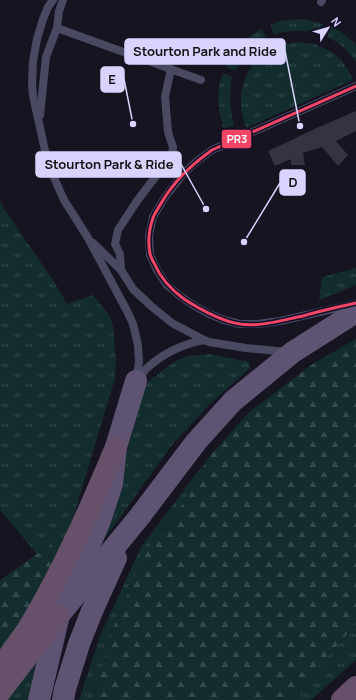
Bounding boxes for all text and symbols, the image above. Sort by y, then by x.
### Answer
north arrow [308,8,348,48]
text: N [328,14,345,29]
callout: Stourton Park and Ride [125,39,285,64]
text: Stourton Park and Ride [133,42,277,60]
callout: E [101,67,124,92]
text: E [108,70,116,88]
line badge: PR3 [221,129,252,149]
text: PR3 [227,131,247,146]
callout: Stourton Park & Ride [36,152,181,177]
text: Stourton Park & Ride [45,155,174,173]
callout: D [280,170,305,195]
text: D [288,173,298,191]

